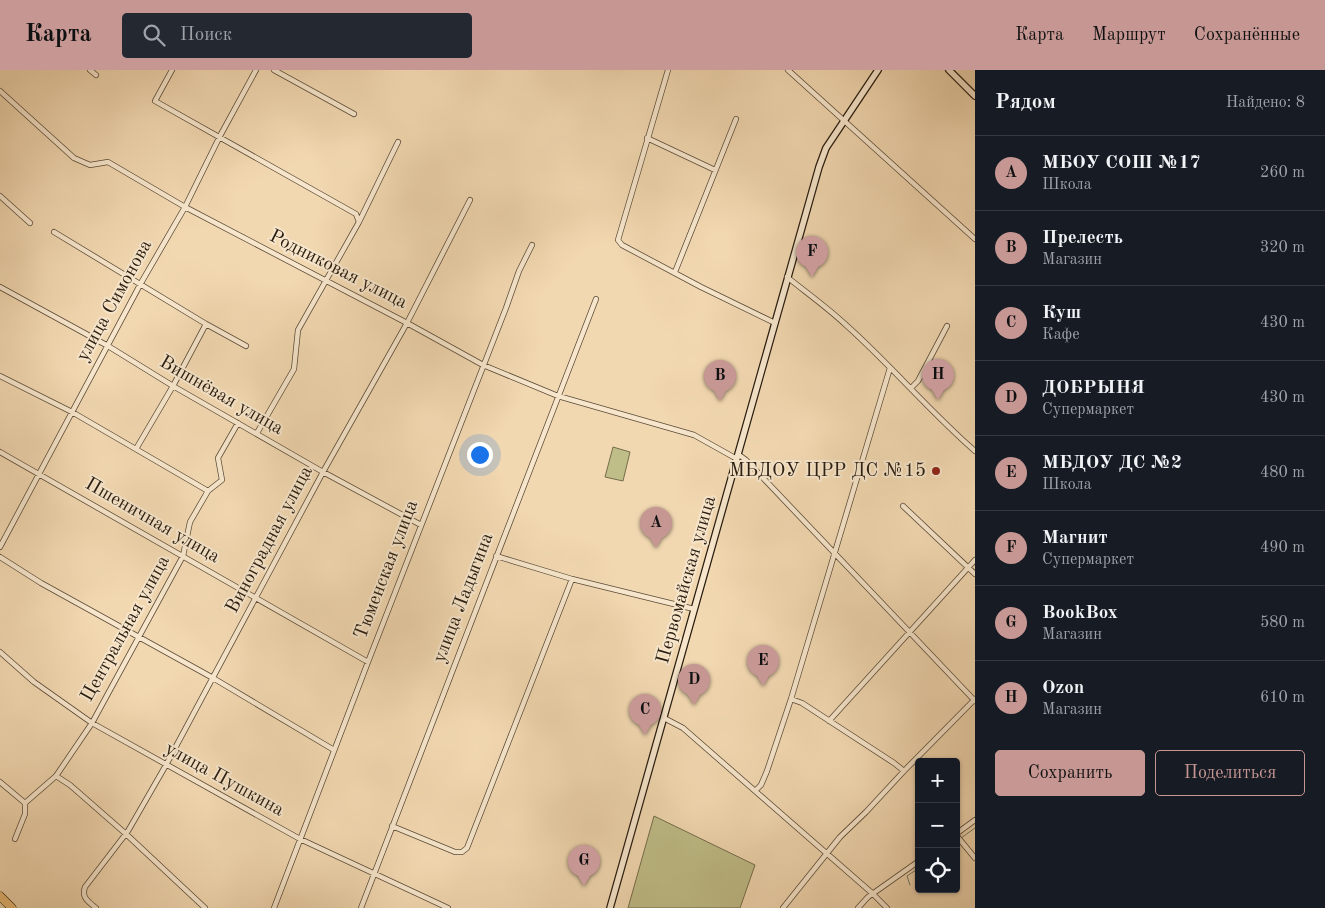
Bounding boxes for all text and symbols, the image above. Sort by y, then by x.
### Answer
search box [122,13,472,58]
icon: search [140,21,168,49]
text: Карта [25,23,92,47]
text: Поиск [180,26,232,45]
text: Карта [1015,26,1064,44]
text: Маршрут [1092,26,1166,44]
text: Сохранённые [1194,26,1300,44]
text: Рядом [995,92,1056,113]
text: Найдено: 8 [1226,95,1305,111]
text: МБОУ СОШ №17 [1042,154,1201,173]
text: A [1005,165,1017,181]
text: 260 m [1260,165,1305,181]
text: Школа [1042,177,1092,193]
street label: Родниковая улица [266,227,411,313]
text: Прелесть [1042,229,1123,248]
pin: F [796,236,828,277]
street label: улица Симонова [74,237,156,365]
text: B [1005,240,1017,256]
text: 320 m [1260,240,1305,256]
text: Магазин [1042,252,1102,268]
text: Куш [1042,304,1081,323]
text: C [1006,315,1016,331]
text: 430 m [1260,315,1305,331]
text: Кафе [1042,327,1080,343]
street label: Вишнёвая улица [156,353,287,439]
pin: H [922,359,954,400]
pin: B [704,360,736,401]
text: ДОБРЫНЯ [1042,379,1145,398]
text: D [1005,390,1017,406]
text: 430 m [1260,390,1305,406]
text: Супермаркет [1042,402,1134,418]
your location [467,442,493,468]
text: МБДОУ ДС №2 [1042,454,1182,473]
place label: МБДОУ ЦРР ДС №15 [729,462,926,481]
street label: Виноградная улица [223,463,317,617]
marker: МБДОУ ЦРР ДС №15 [930,465,942,477]
text: E [1005,465,1017,481]
text: 480 m [1260,465,1305,481]
street label: Пшеничная улица [81,475,223,568]
text: Школа [1042,477,1092,493]
street label: Первомайская улица [654,493,720,666]
street label: Тюменская улица [352,497,422,642]
pin: A [640,507,672,548]
text: Магнит [1042,529,1108,548]
street label: улица Ладыгина [431,530,498,665]
text: F [1006,540,1016,556]
text: 490 m [1260,540,1305,556]
street label: Центральная улица [78,552,174,705]
text: Супермаркет [1042,552,1134,568]
text: BookBox [1042,604,1118,623]
text: G [1005,615,1017,631]
text: 580 m [1260,615,1305,631]
text: Магазин [1042,627,1102,643]
pin: E [747,645,779,686]
pin: D [678,664,710,705]
text: Ozon [1042,679,1084,698]
text: H [1004,690,1018,706]
text: 610 m [1260,690,1305,706]
pin: C [629,694,661,735]
text: Магазин [1042,702,1102,718]
street label: улица Пушкина [161,739,287,821]
button: Сохранить [995,750,1145,796]
button: Поделиться [1155,750,1305,796]
map controls [915,758,960,893]
button: + [915,758,960,803]
button: − [915,803,960,848]
pin: G [568,845,600,886]
button: locate [915,848,960,893]

